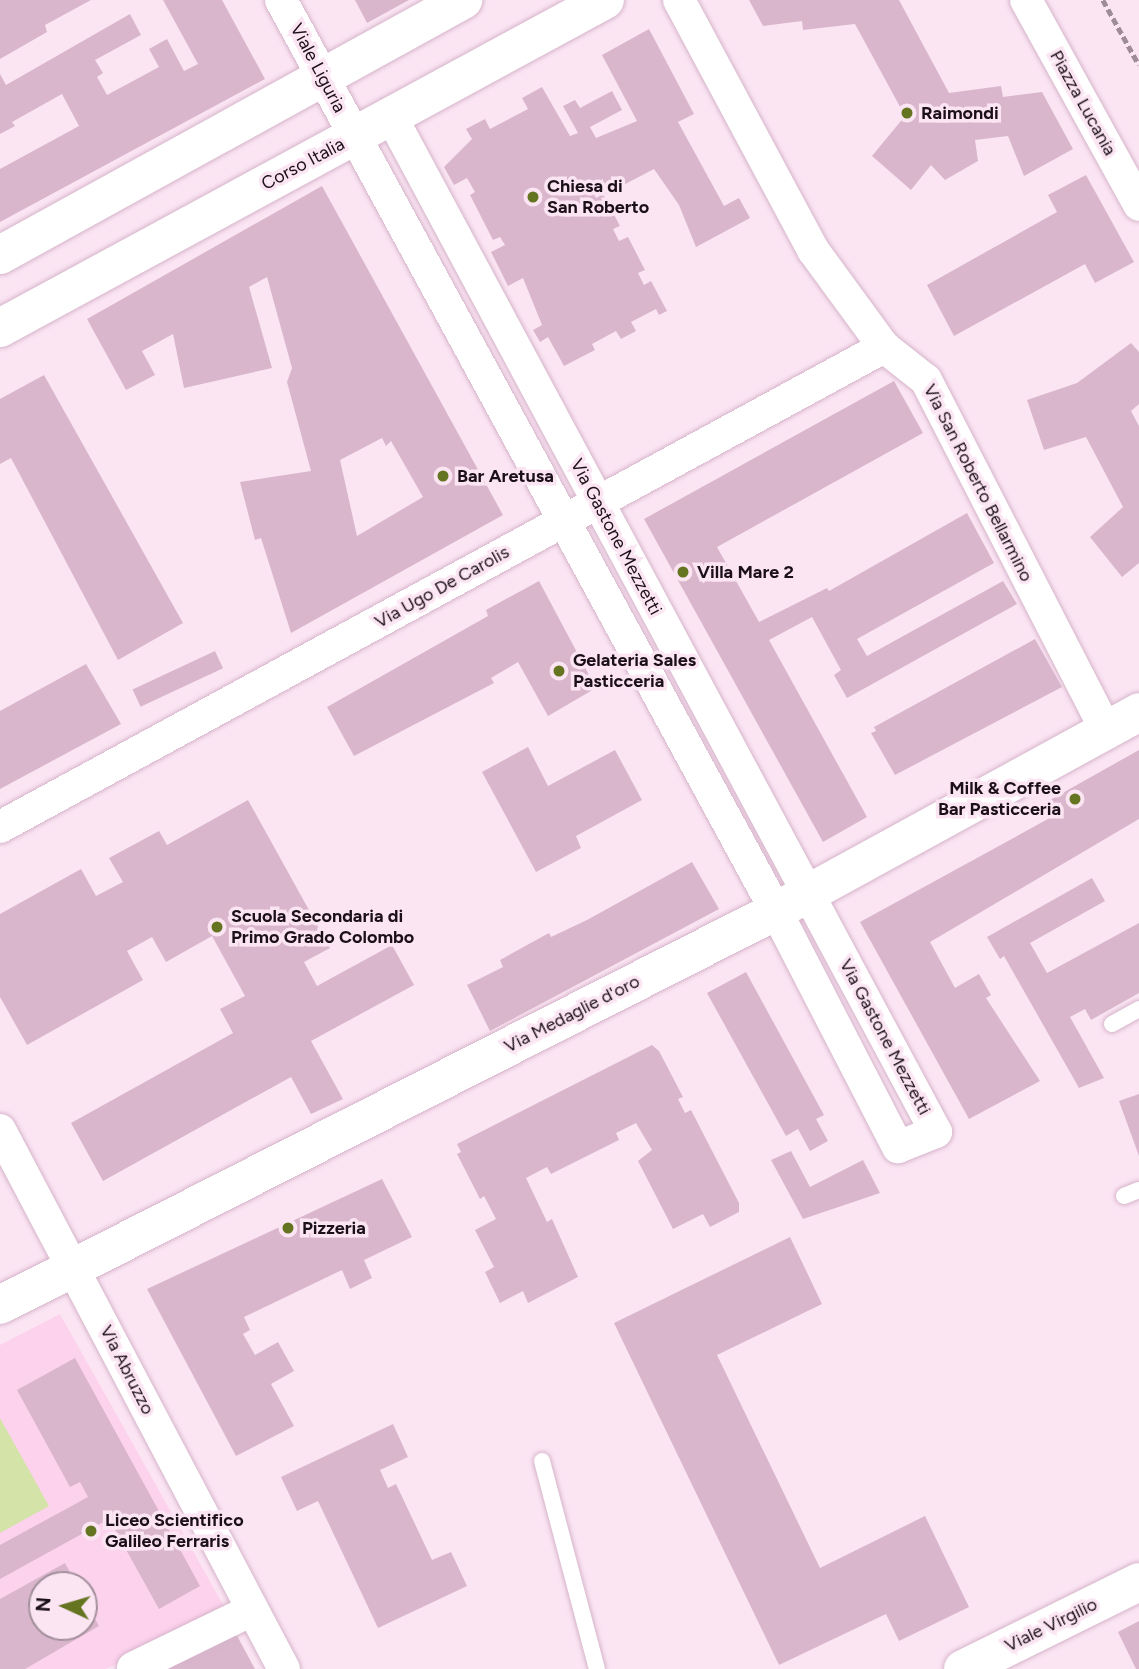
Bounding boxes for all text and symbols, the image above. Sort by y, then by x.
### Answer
street label: Viale Liguria [286,20,350,116]
street label: Piazza Lucania [1045,47,1121,159]
place label: Raimondi [921,102,999,124]
marker: Raimondi [899,105,915,121]
street label: Corso Italia [258,133,348,195]
place label: Chiesa di San Roberto [547,176,649,218]
marker: Chiesa di San Roberto [525,189,541,205]
street label: Via San Roberto Bellarmino [919,381,1037,585]
street label: Via Gastone Mezzetti [566,455,666,619]
place label: Bar Aretusa [457,465,554,487]
marker: Bar Aretusa [435,468,451,484]
street label: Via Ugo De Carolis [371,541,513,633]
place label: Villa Mare 2 [697,561,794,583]
marker: Villa Mare 2 [675,564,691,580]
place label: Gelateria Sales Pasticceria [573,650,696,692]
marker: Gelateria Sales Pasticceria [551,663,567,679]
place label: Milk & Coffee Bar Pasticceria [938,778,1061,820]
marker: Milk & Coffee Bar Pasticceria [1067,791,1083,807]
place label: Scuola Secondaria di Primo Grado Colombo [231,906,414,948]
marker: Scuola Secondaria di Primo Grado Colombo [209,919,225,935]
street label: Via Gastone Mezzetti [835,955,935,1119]
street label: Via Medaglie d'oro [501,971,643,1057]
place label: Pizzeria [302,1217,366,1239]
marker: Pizzeria [280,1220,296,1236]
street label: Via Abruzzo [95,1322,159,1418]
place label: Liceo Scientifico Galileo Ferraris [105,1510,244,1552]
marker: Liceo Scientifico Galileo Ferraris [83,1523,99,1539]
north arrow [28,1571,98,1641]
street label: Viale Virgilio [1001,1593,1101,1657]
text: N [32,1597,56,1613]

